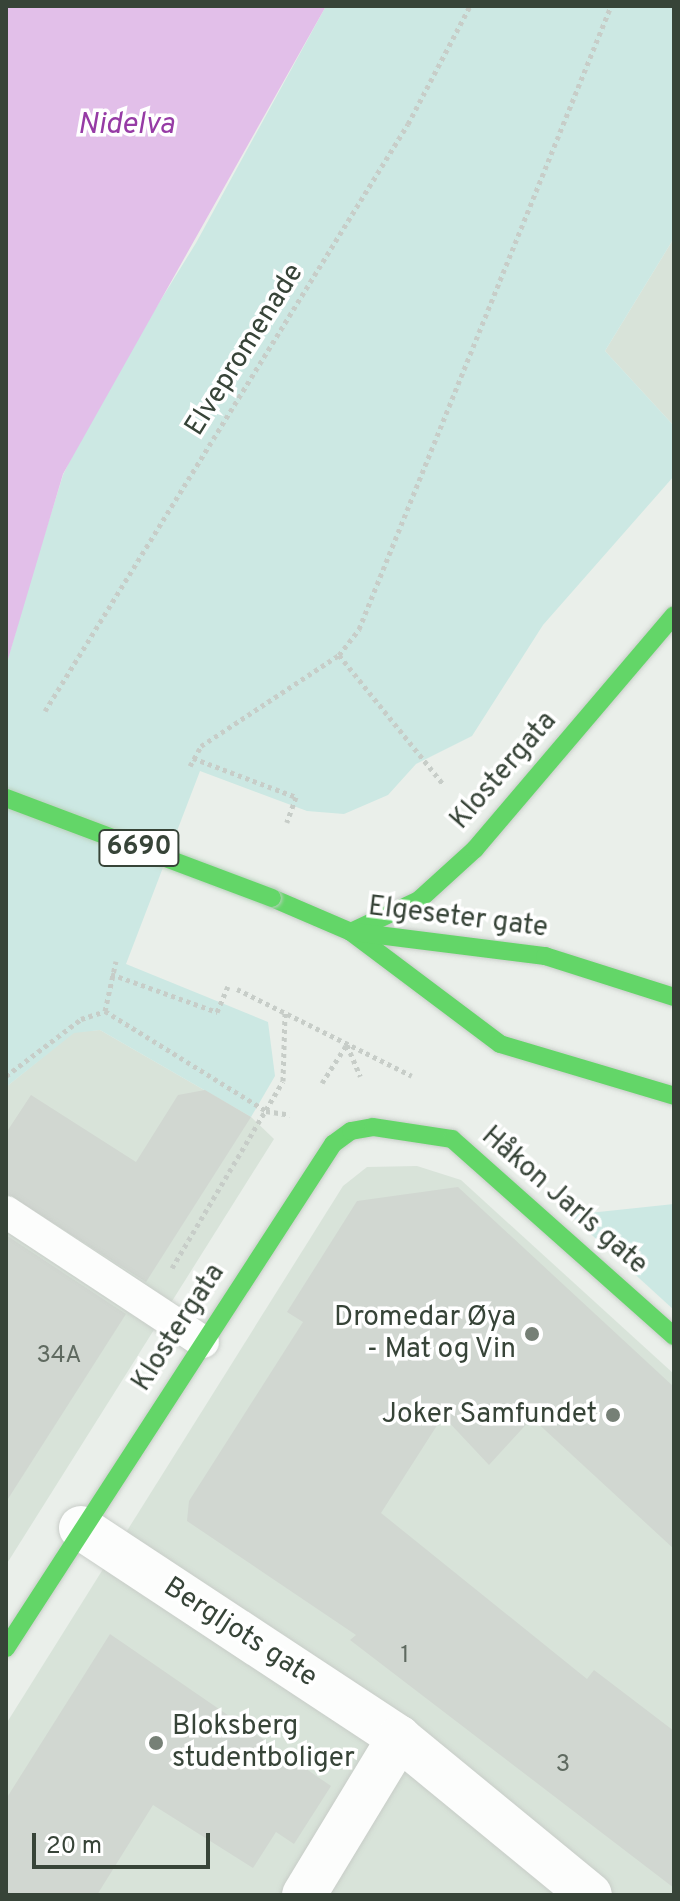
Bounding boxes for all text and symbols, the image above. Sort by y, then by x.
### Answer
water label: Nidelva [78,108,174,144]
street label: Elvepromenade [179,258,311,442]
street label: Klostergata [444,705,564,837]
road number: 6690 [97,826,181,870]
street label: Elgeseter gate [366,890,550,946]
street label: Håkon Jarls gate [474,1120,654,1282]
street label: Klostergata [125,1258,233,1398]
place label: Dromedar Øya - Mat og Vin [334,1301,516,1367]
marker: Dromedar Øya - Mat og Vin [523,1325,541,1343]
house number: 34A [36,1343,82,1371]
place label: Joker Samfundet [382,1398,597,1432]
marker: Joker Samfundet [604,1406,622,1424]
street label: Bergljots gate [157,1571,323,1695]
house number: 1 [401,1643,409,1671]
place label: Bloksberg studentboliger [172,1710,355,1776]
marker: Bloksberg studentboliger [147,1734,165,1752]
house number: 3 [556,1752,570,1780]
scale bar [36,1817,214,1867]
text: 20 m [46,1832,102,1862]

